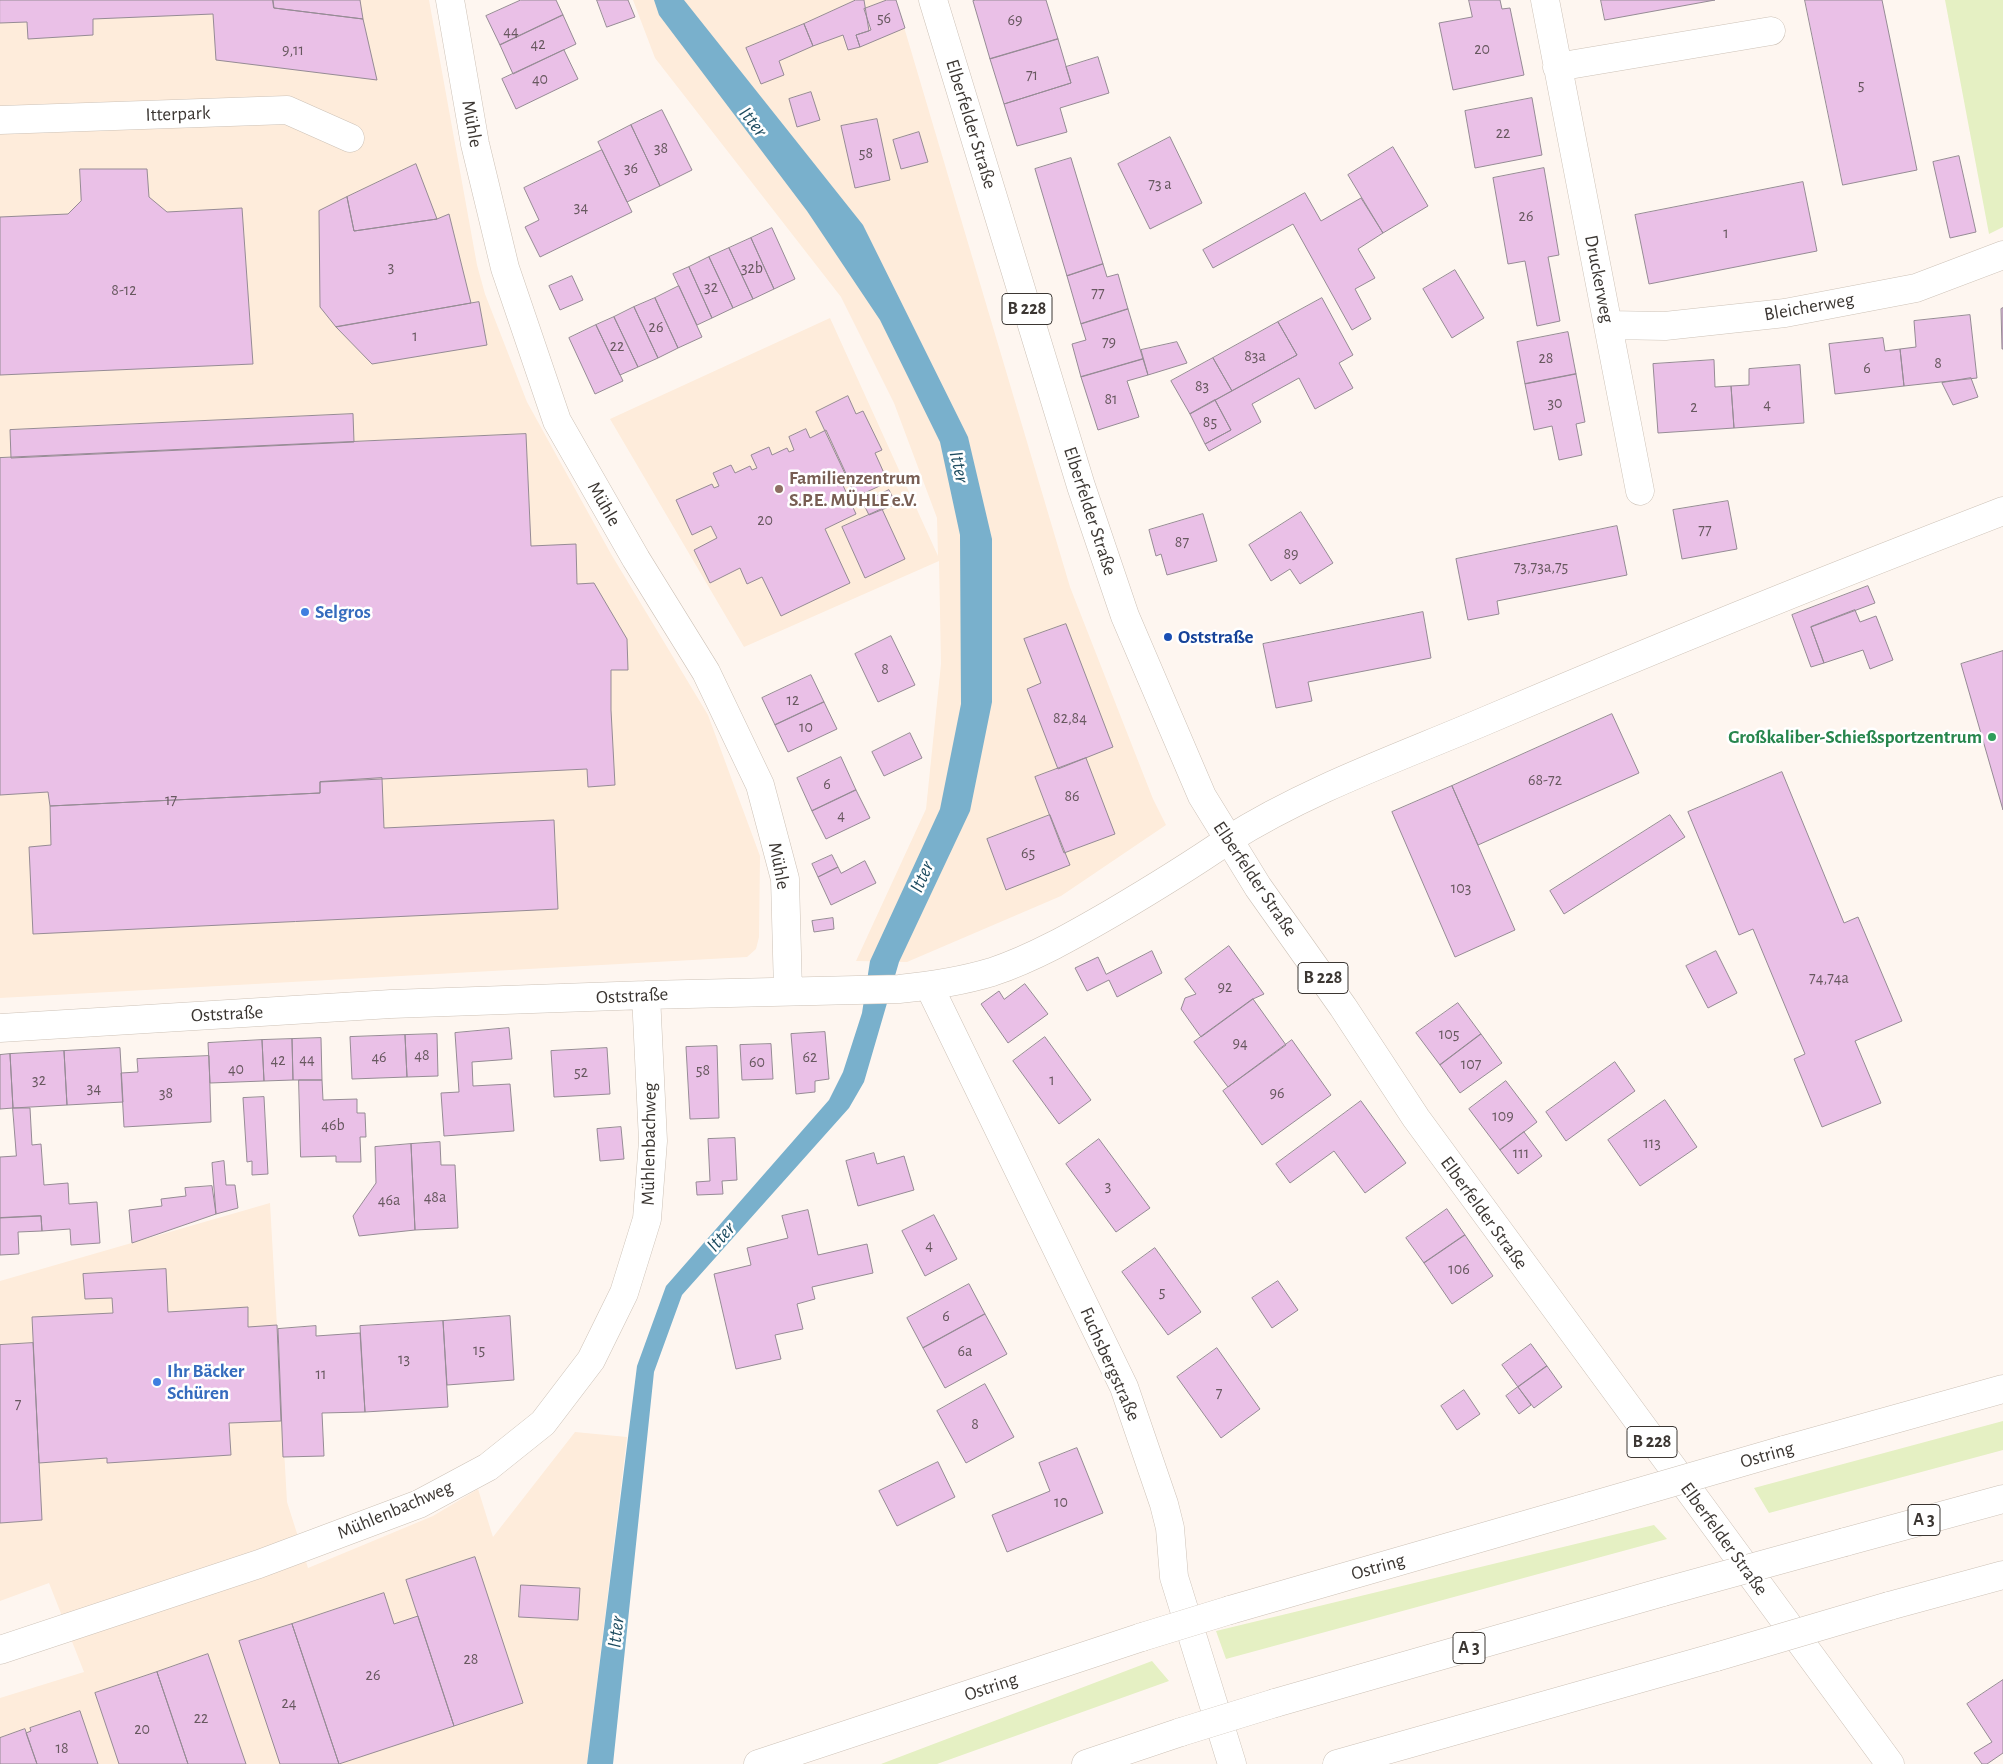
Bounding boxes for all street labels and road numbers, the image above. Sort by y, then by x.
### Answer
street label: Elberfelder Straße [940,56,1002,192]
street label: Mühle [457,99,487,149]
street label: Itterpark [145,101,211,127]
street label: Druckerweg [1579,233,1619,325]
street label: Bleicherweg [1762,288,1856,326]
road number: B 228 [1002,294,1052,324]
street label: Elberfelder Straße [1058,444,1122,578]
street label: Mühle [582,478,626,530]
street label: Elberfelder Straße [1208,817,1302,941]
street label: Mühle [763,840,795,892]
road number: B 228 [1298,962,1348,994]
street label: Oststraße [595,983,669,1009]
street label: Oststraße [190,1001,264,1027]
street label: Mühlenbachweg [637,1082,661,1206]
street label: Elberfelder Straße [1435,1152,1533,1274]
street label: Fuchsbergstraße [1075,1304,1145,1424]
road number: B 228 [1627,1426,1677,1458]
street label: Ostring [1737,1436,1797,1474]
street label: Mühlenbachweg [334,1475,456,1545]
street label: Elberfelder Straße [1675,1478,1773,1600]
road number: A 3 [1908,1504,1940,1536]
street label: Ostring [1348,1548,1408,1586]
road number: A 3 [1453,1632,1485,1664]
street label: Ostring [961,1668,1021,1706]

